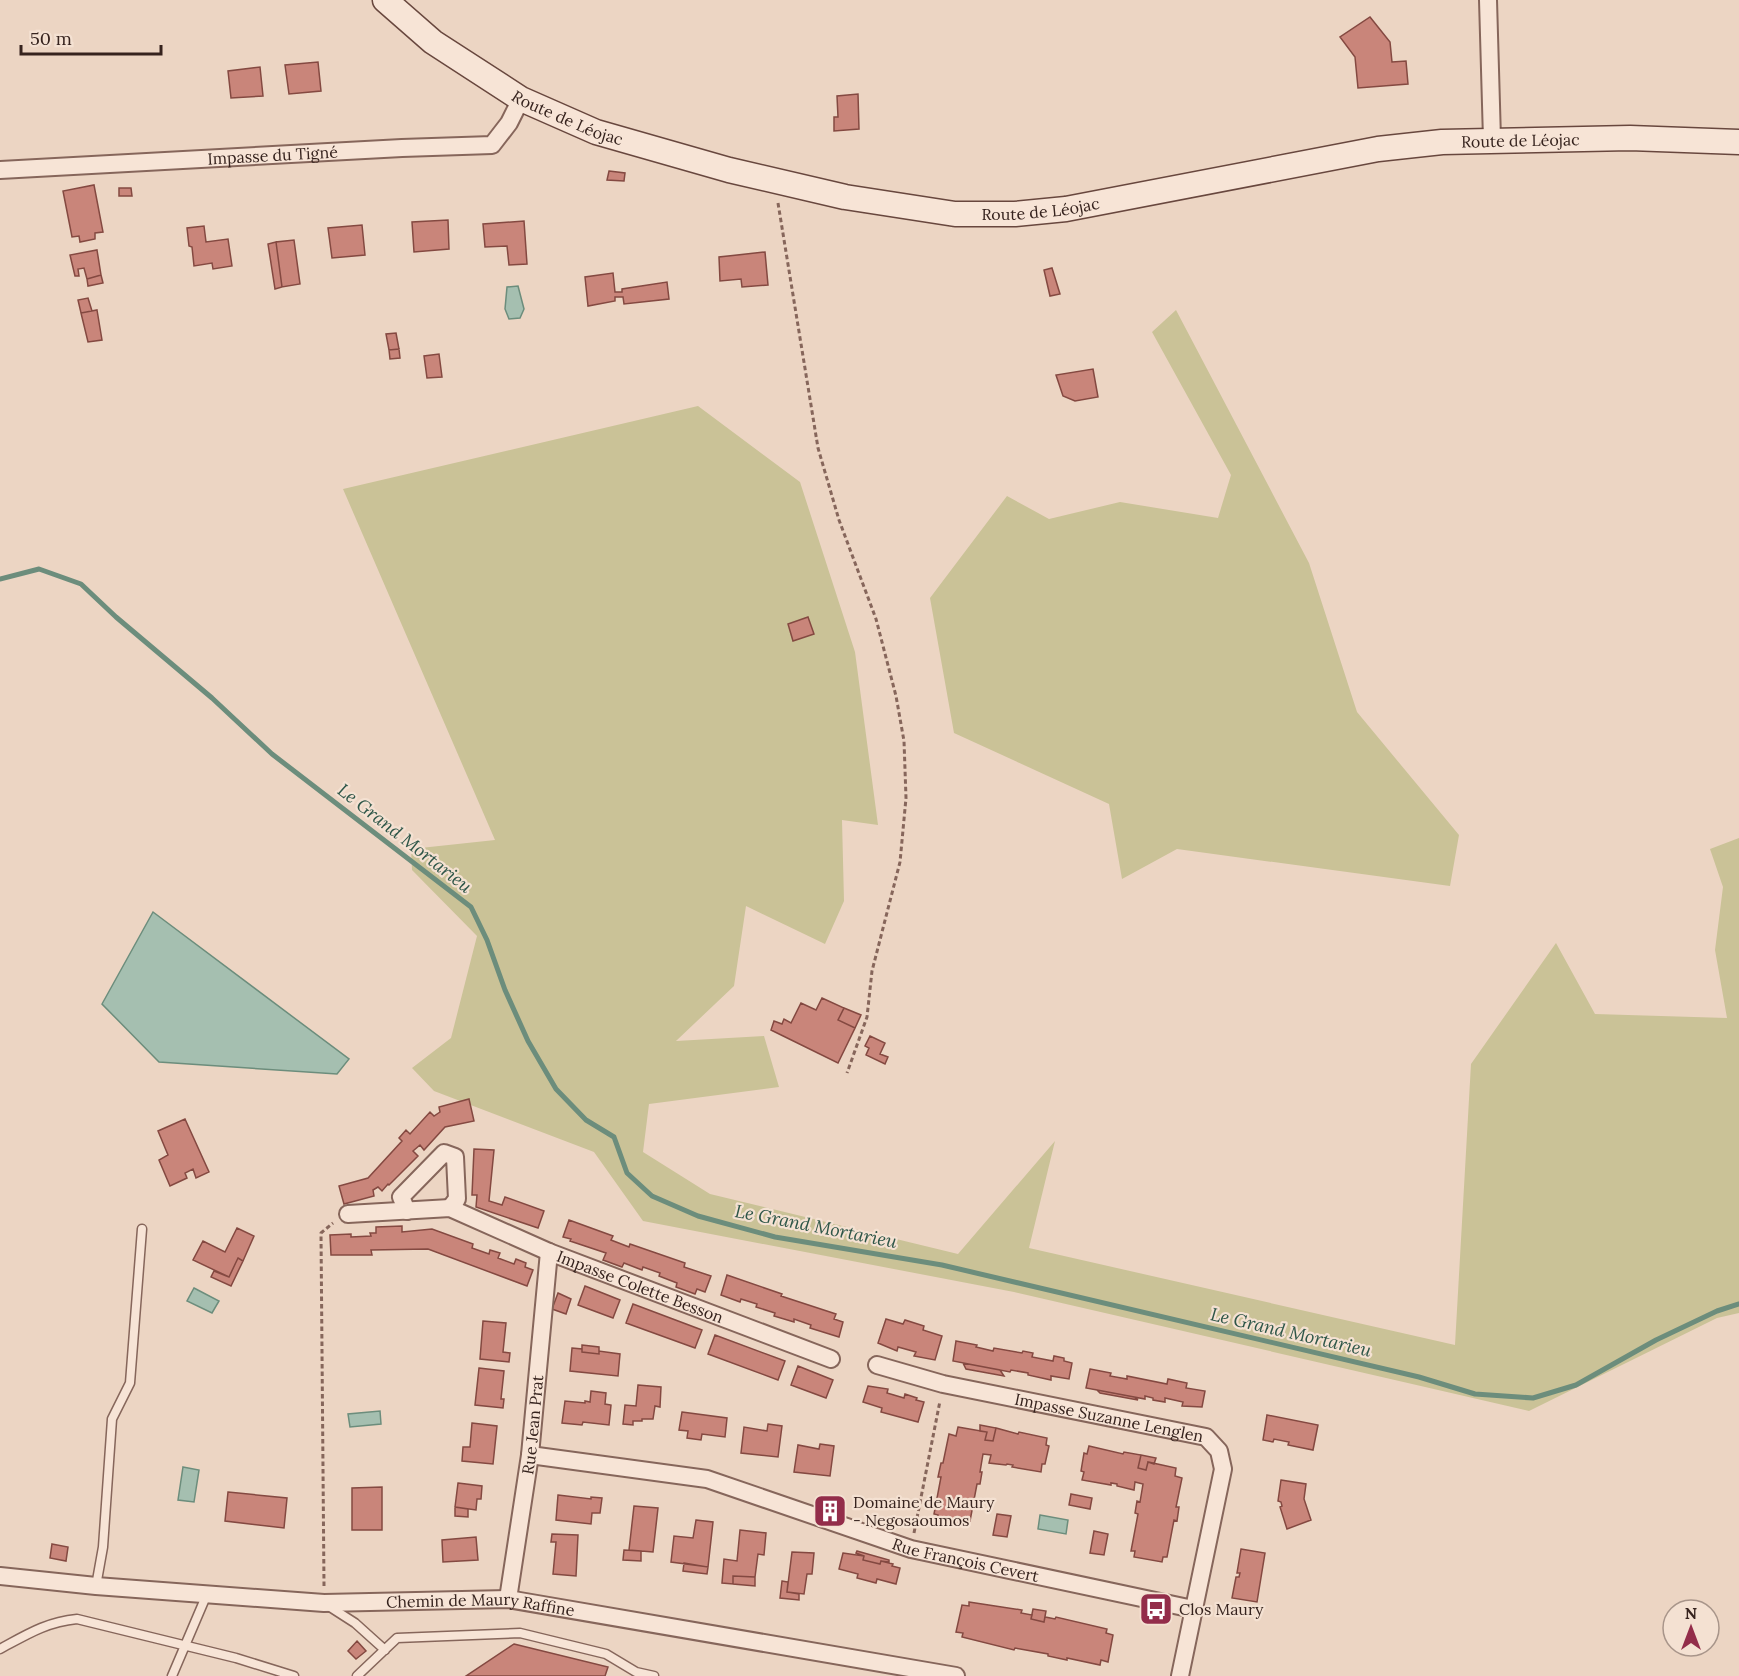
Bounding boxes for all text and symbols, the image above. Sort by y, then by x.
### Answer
scale bar [21,18,160,56]
text: 50 m [30,27,72,50]
street label: Route de Léojac [508,86,625,149]
street label: Route de Léojac [1461,129,1580,152]
street label: Impasse du Tigné [207,142,339,169]
street label: Route de Léojac [981,193,1101,224]
water label: Le Grand Mortarieu [333,778,477,898]
water label: Le Grand Mortarieu [733,1199,899,1253]
street label: Impasse Colette Besson [554,1246,727,1327]
water label: Le Grand Mortarieu [1208,1302,1374,1362]
street label: Rue Jean Prat [517,1373,548,1476]
street label: Impasse Suzanne Lenglen [1013,1389,1205,1446]
place label: Domaine de Maury - Negosaoumos [853,1492,995,1530]
building icon: Domaine de Maury - Negosaoumos [812,1493,848,1529]
street label: Rue François Cevert [890,1533,1042,1586]
street label: Chemin de Maury Raffine [386,1589,576,1620]
bus stop icon: Clos Maury [1138,1591,1174,1627]
north arrow [1661,1598,1721,1658]
place label: Clos Maury [1179,1599,1264,1619]
text: N [1685,1603,1697,1623]

